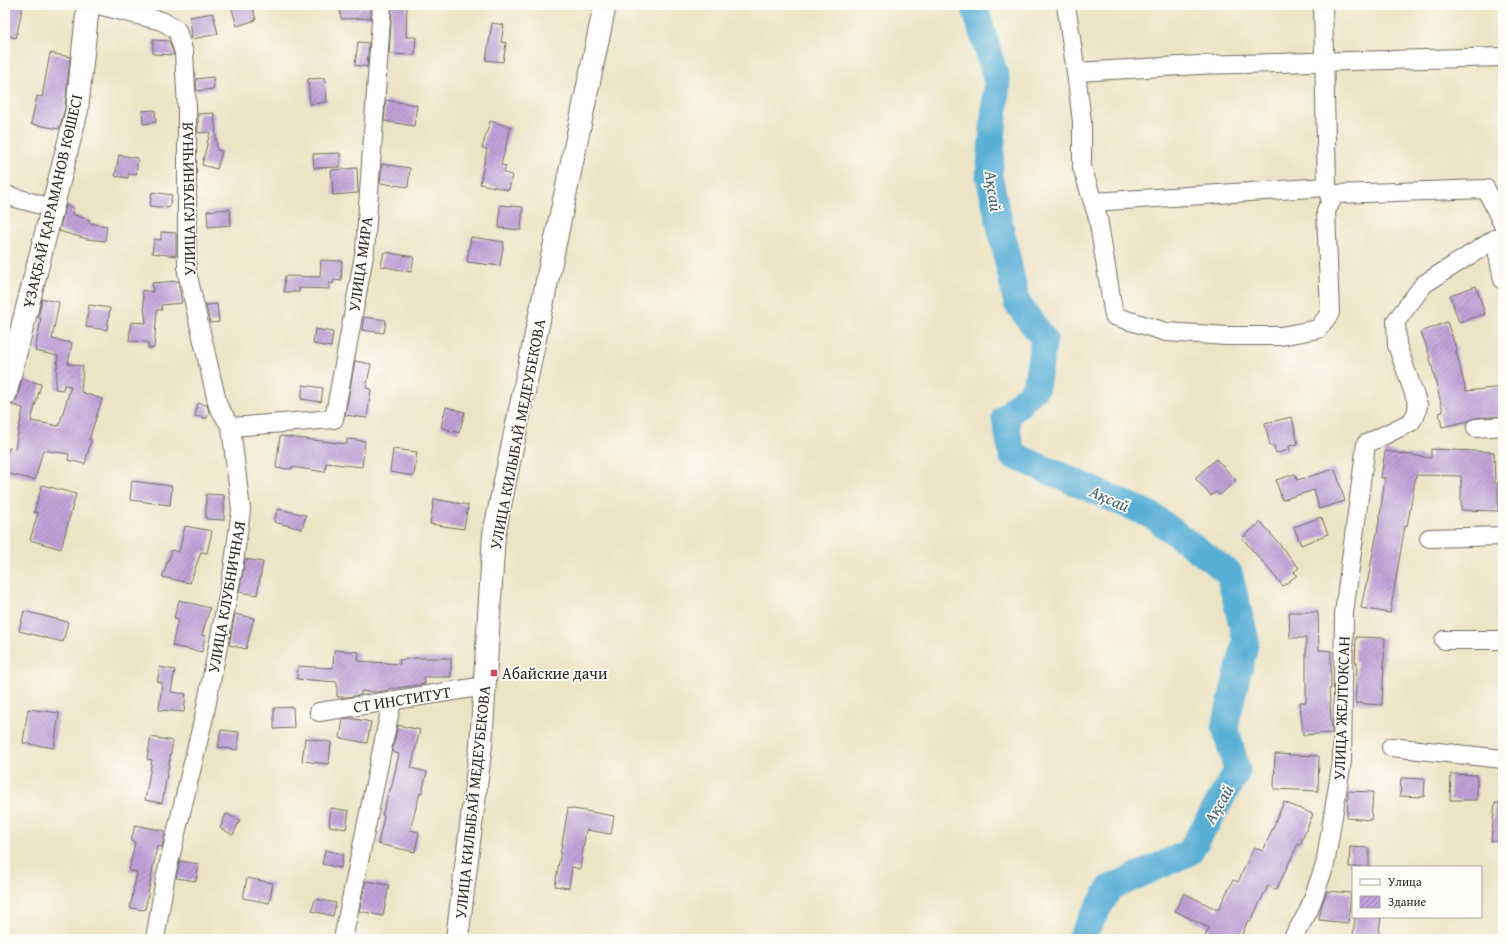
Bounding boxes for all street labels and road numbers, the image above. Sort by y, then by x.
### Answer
street label: ҰЗАҚБАЙ ҚАРАМАНОВ КӨШЕСІ [16,92,88,310]
street label: УЛИЦА КЛУБНИЧНАЯ [175,121,201,276]
street label: УЛИЦА МИРА [341,215,379,313]
street label: УЛИЦА КИЛЫБАЙ МЕДЕУБЕКОВА [483,316,551,551]
street label: УЛИЦА КЛУБНИЧНАЯ [201,519,251,675]
street label: УЛИЦА ЖЕЛТОКСАН [1326,635,1356,780]
street label: СТ ИНСТИТУТ [351,679,453,719]
street label: УЛИЦА КИЛЫБАЙ МЕДЕУБЕКОВА [448,684,496,920]

